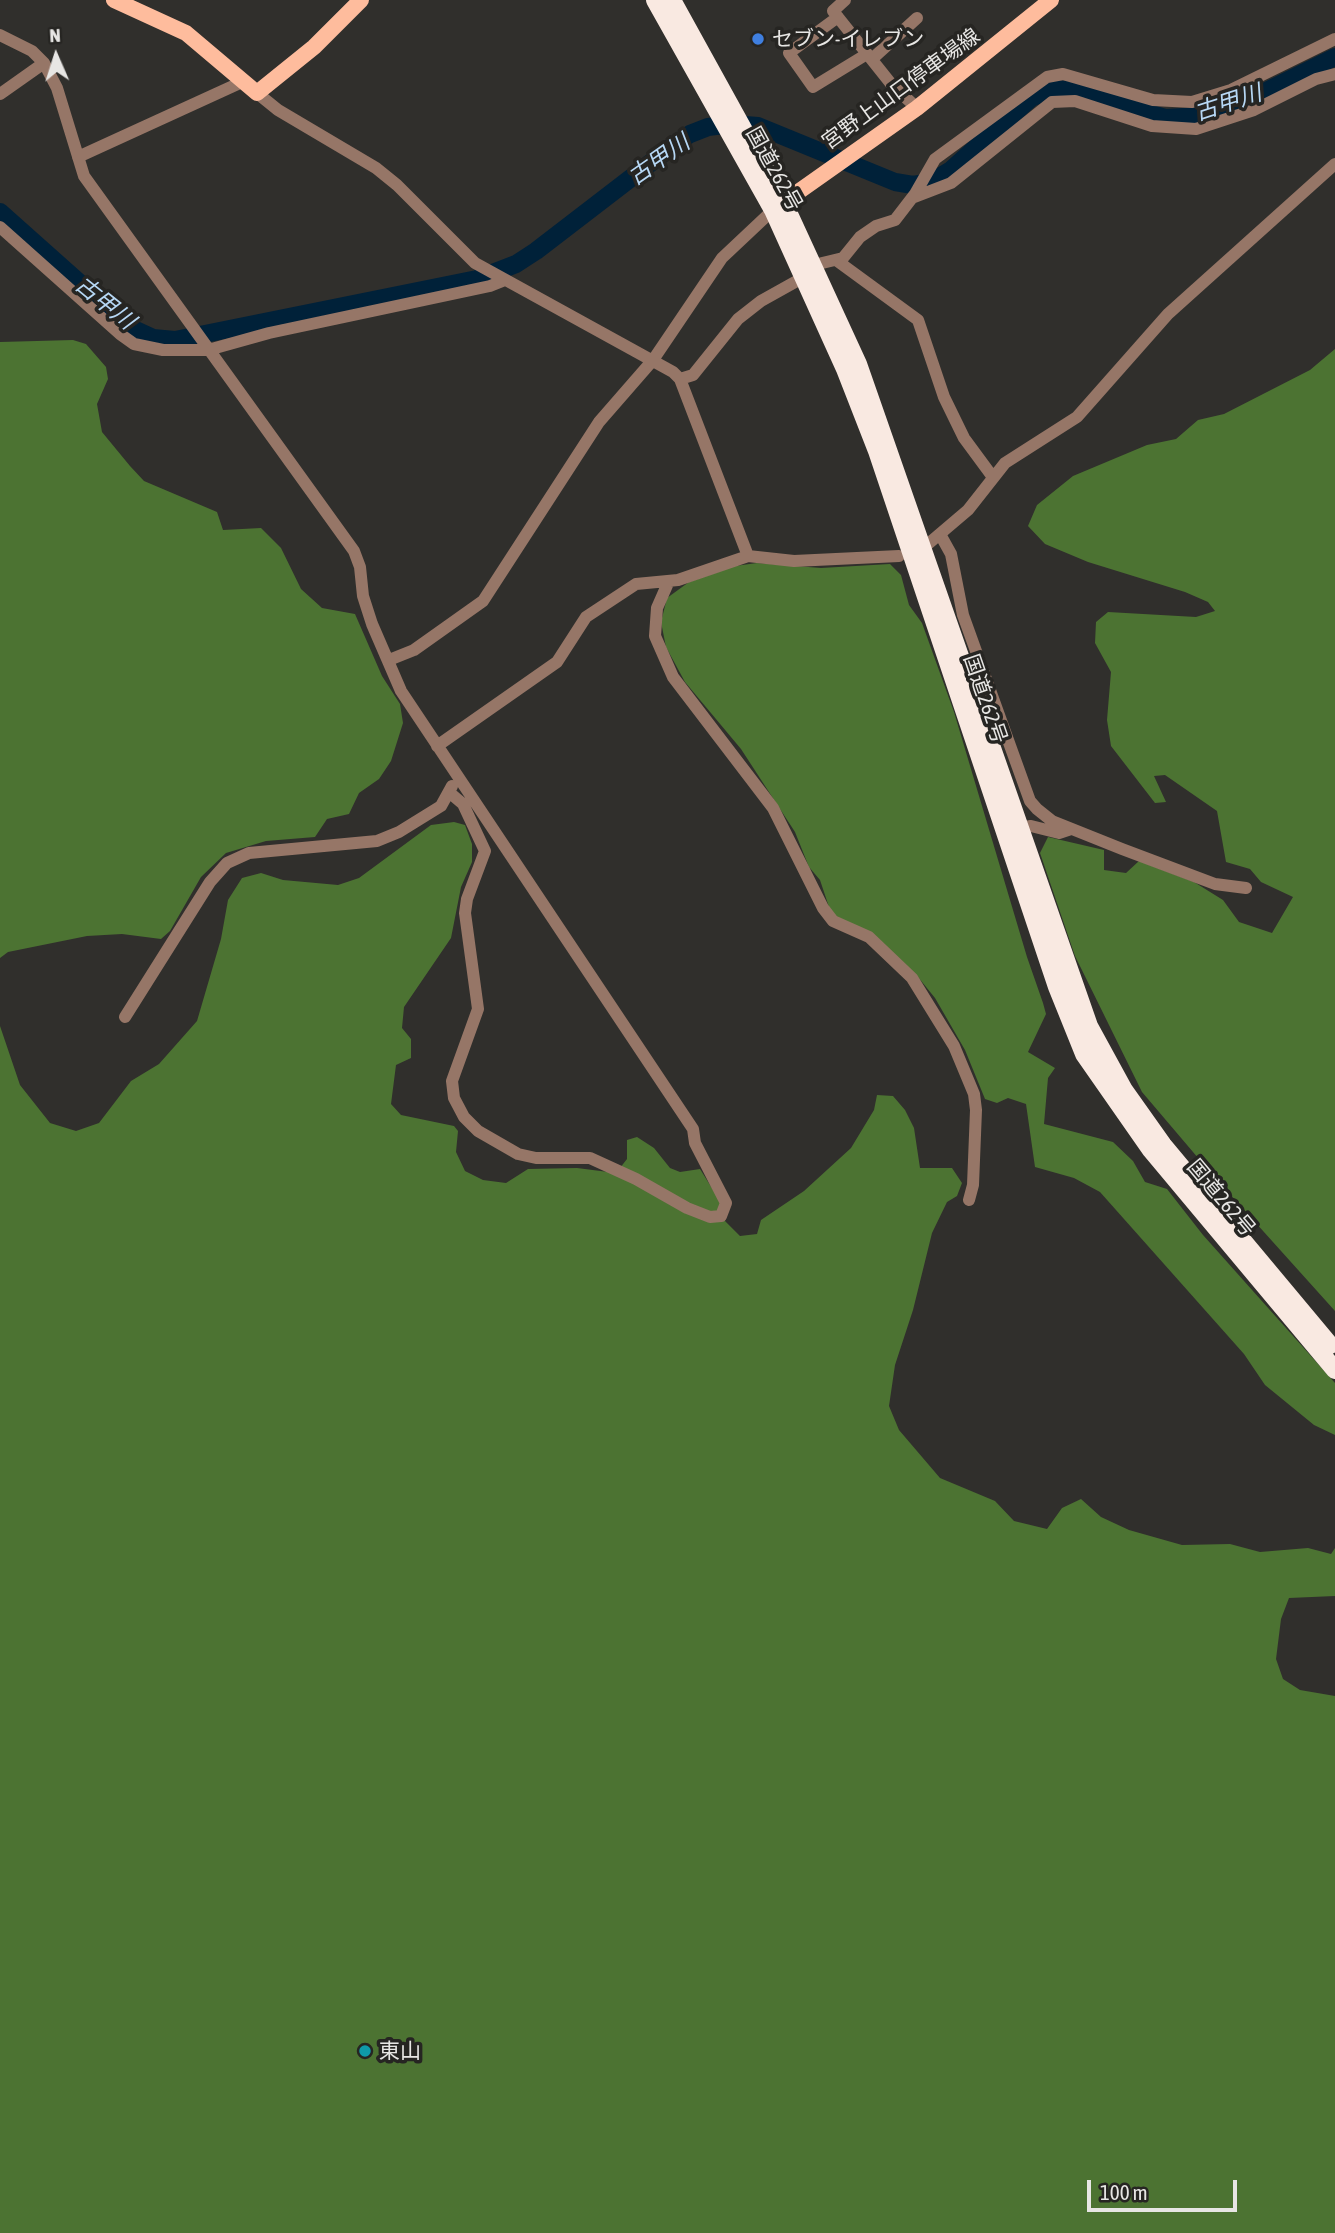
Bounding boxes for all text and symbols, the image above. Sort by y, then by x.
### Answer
north arrow [21,21,91,91]
street label: 宮野上山口停車場線 [817,23,985,155]
text: N [49,24,61,46]
place label: セブン-イレブン [772,26,924,52]
marker: セブン-イレブン [750,31,766,47]
water label: 古甲川 [1191,79,1265,127]
street label: 国道262号 [741,122,807,216]
water label: 古甲川 [623,129,695,191]
water label: 古甲川 [70,271,140,335]
street label: 国道262号 [958,651,1012,747]
street label: 国道262号 [1182,1154,1260,1242]
place label: 東山 [379,2038,421,2064]
marker: 東山 [357,2043,373,2059]
scale bar [1090,2166,1240,2210]
text: 100 m [1100,2180,1148,2204]

